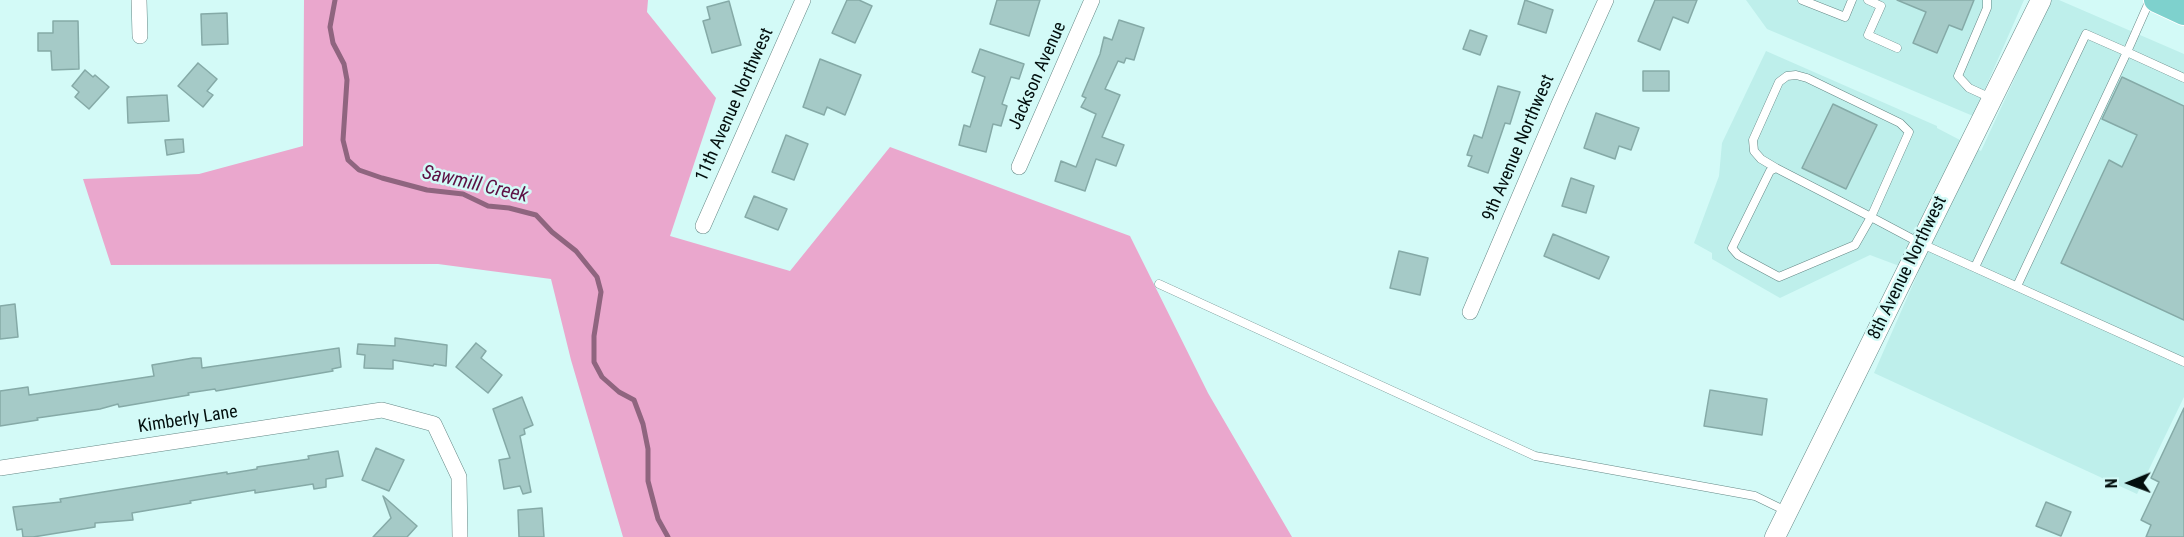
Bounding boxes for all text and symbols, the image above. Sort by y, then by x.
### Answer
street label: Jackson Avenue [1005,19,1071,133]
street label: 11th Avenue Northwest [691,25,779,185]
street label: 9th Avenue Northwest [1478,72,1560,224]
water label: Sawmill Creek [420,161,530,209]
street label: 8th Avenue Northwest [1864,193,1952,343]
street label: Kimberly Lane [137,401,239,439]
north arrow [2100,453,2160,513]
text: N [2102,478,2121,488]

